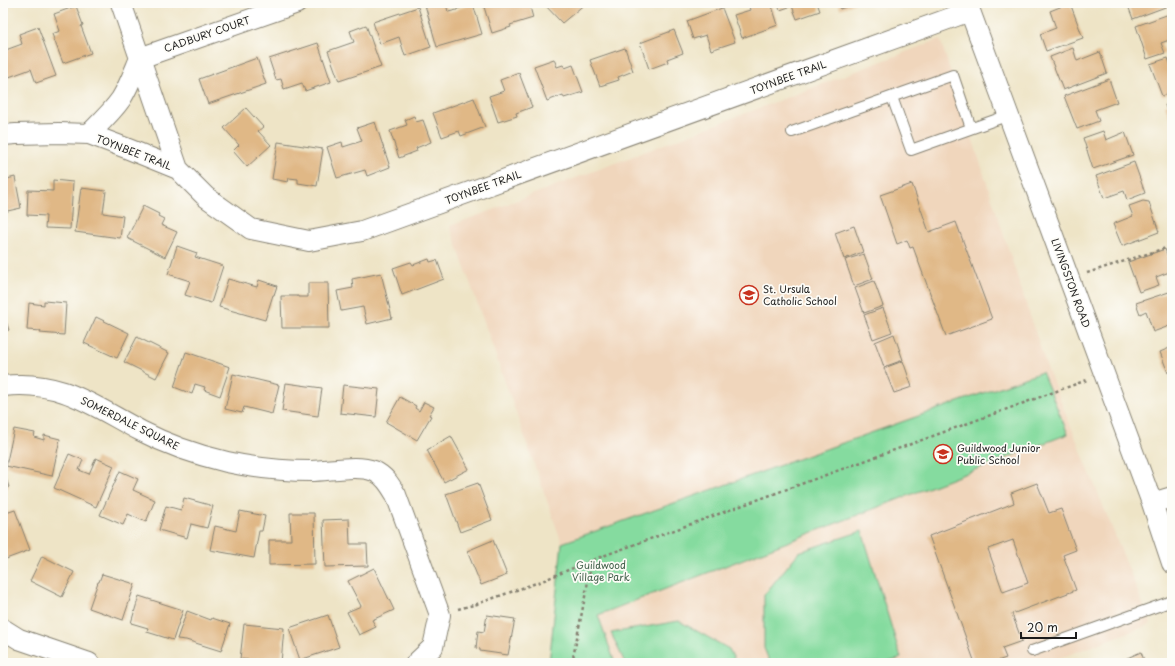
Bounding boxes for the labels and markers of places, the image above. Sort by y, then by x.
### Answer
place label: St. Ursula Catholic School [763,281,837,308]
school or university icon: St. Ursula Catholic School [738,284,760,306]
place label: Guildwood Junior Public School [957,440,1041,467]
school or university icon: Guildwood Junior Public School [932,443,954,465]

